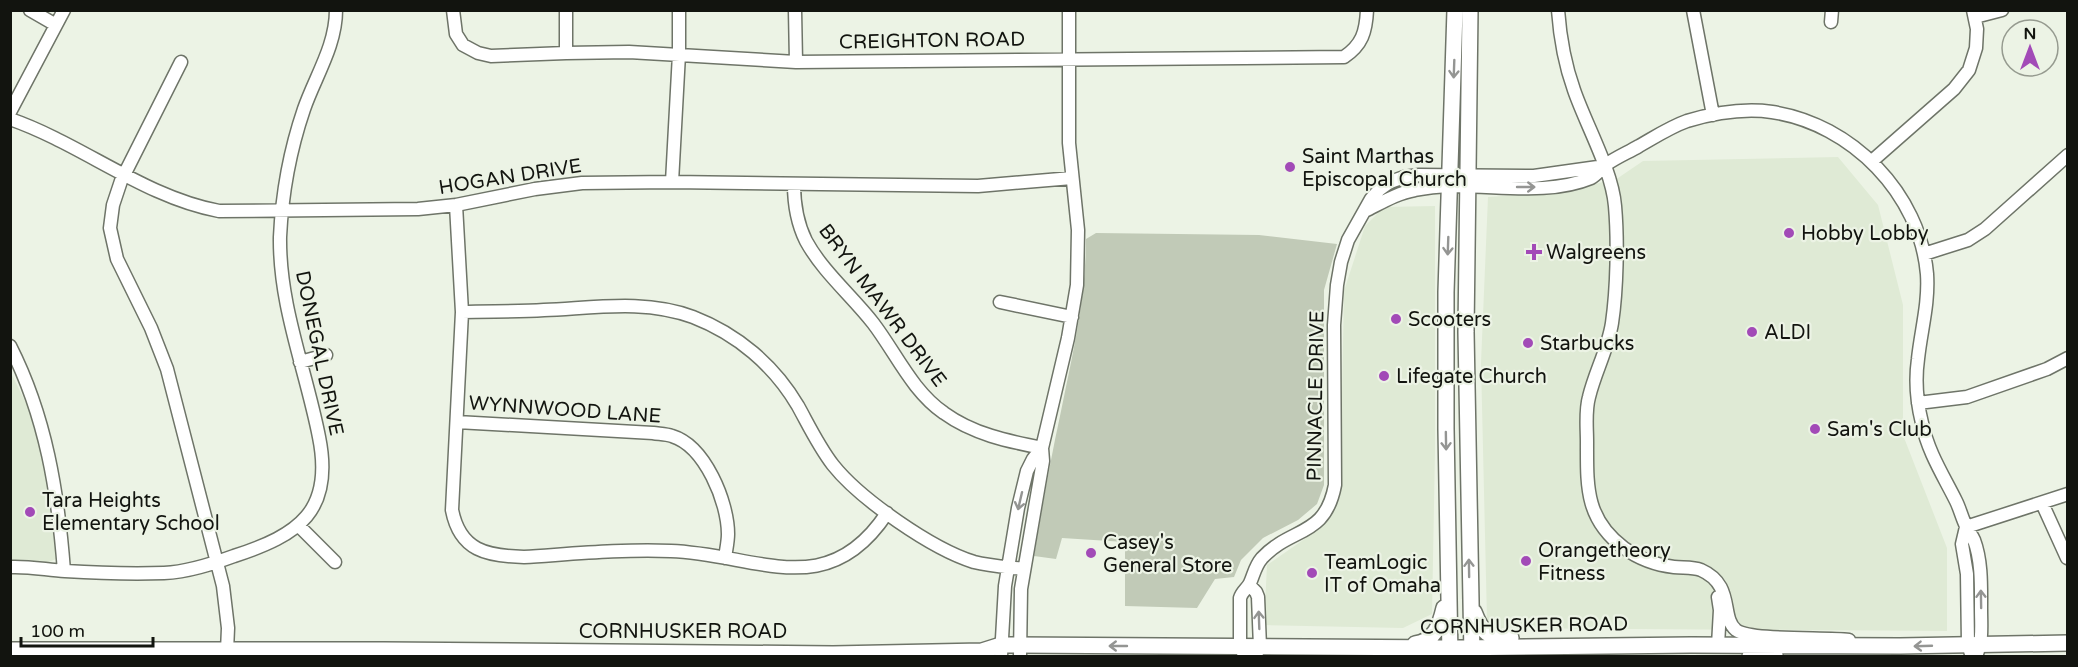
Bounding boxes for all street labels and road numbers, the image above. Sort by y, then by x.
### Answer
street label: CREIGHTON ROAD [839,27,1025,55]
street label: HOGAN DRIVE [437,154,583,200]
street label: BRYN MAWR DRIVE [813,219,951,392]
street label: DONEGAL DRIVE [290,268,348,438]
street label: PINNACLE DRIVE [1303,310,1329,482]
street label: WYNNWOOD LANE [468,391,662,429]
street label: CORNHUSKER ROAD [1420,612,1628,640]
street label: CORNHUSKER ROAD [579,620,787,644]

